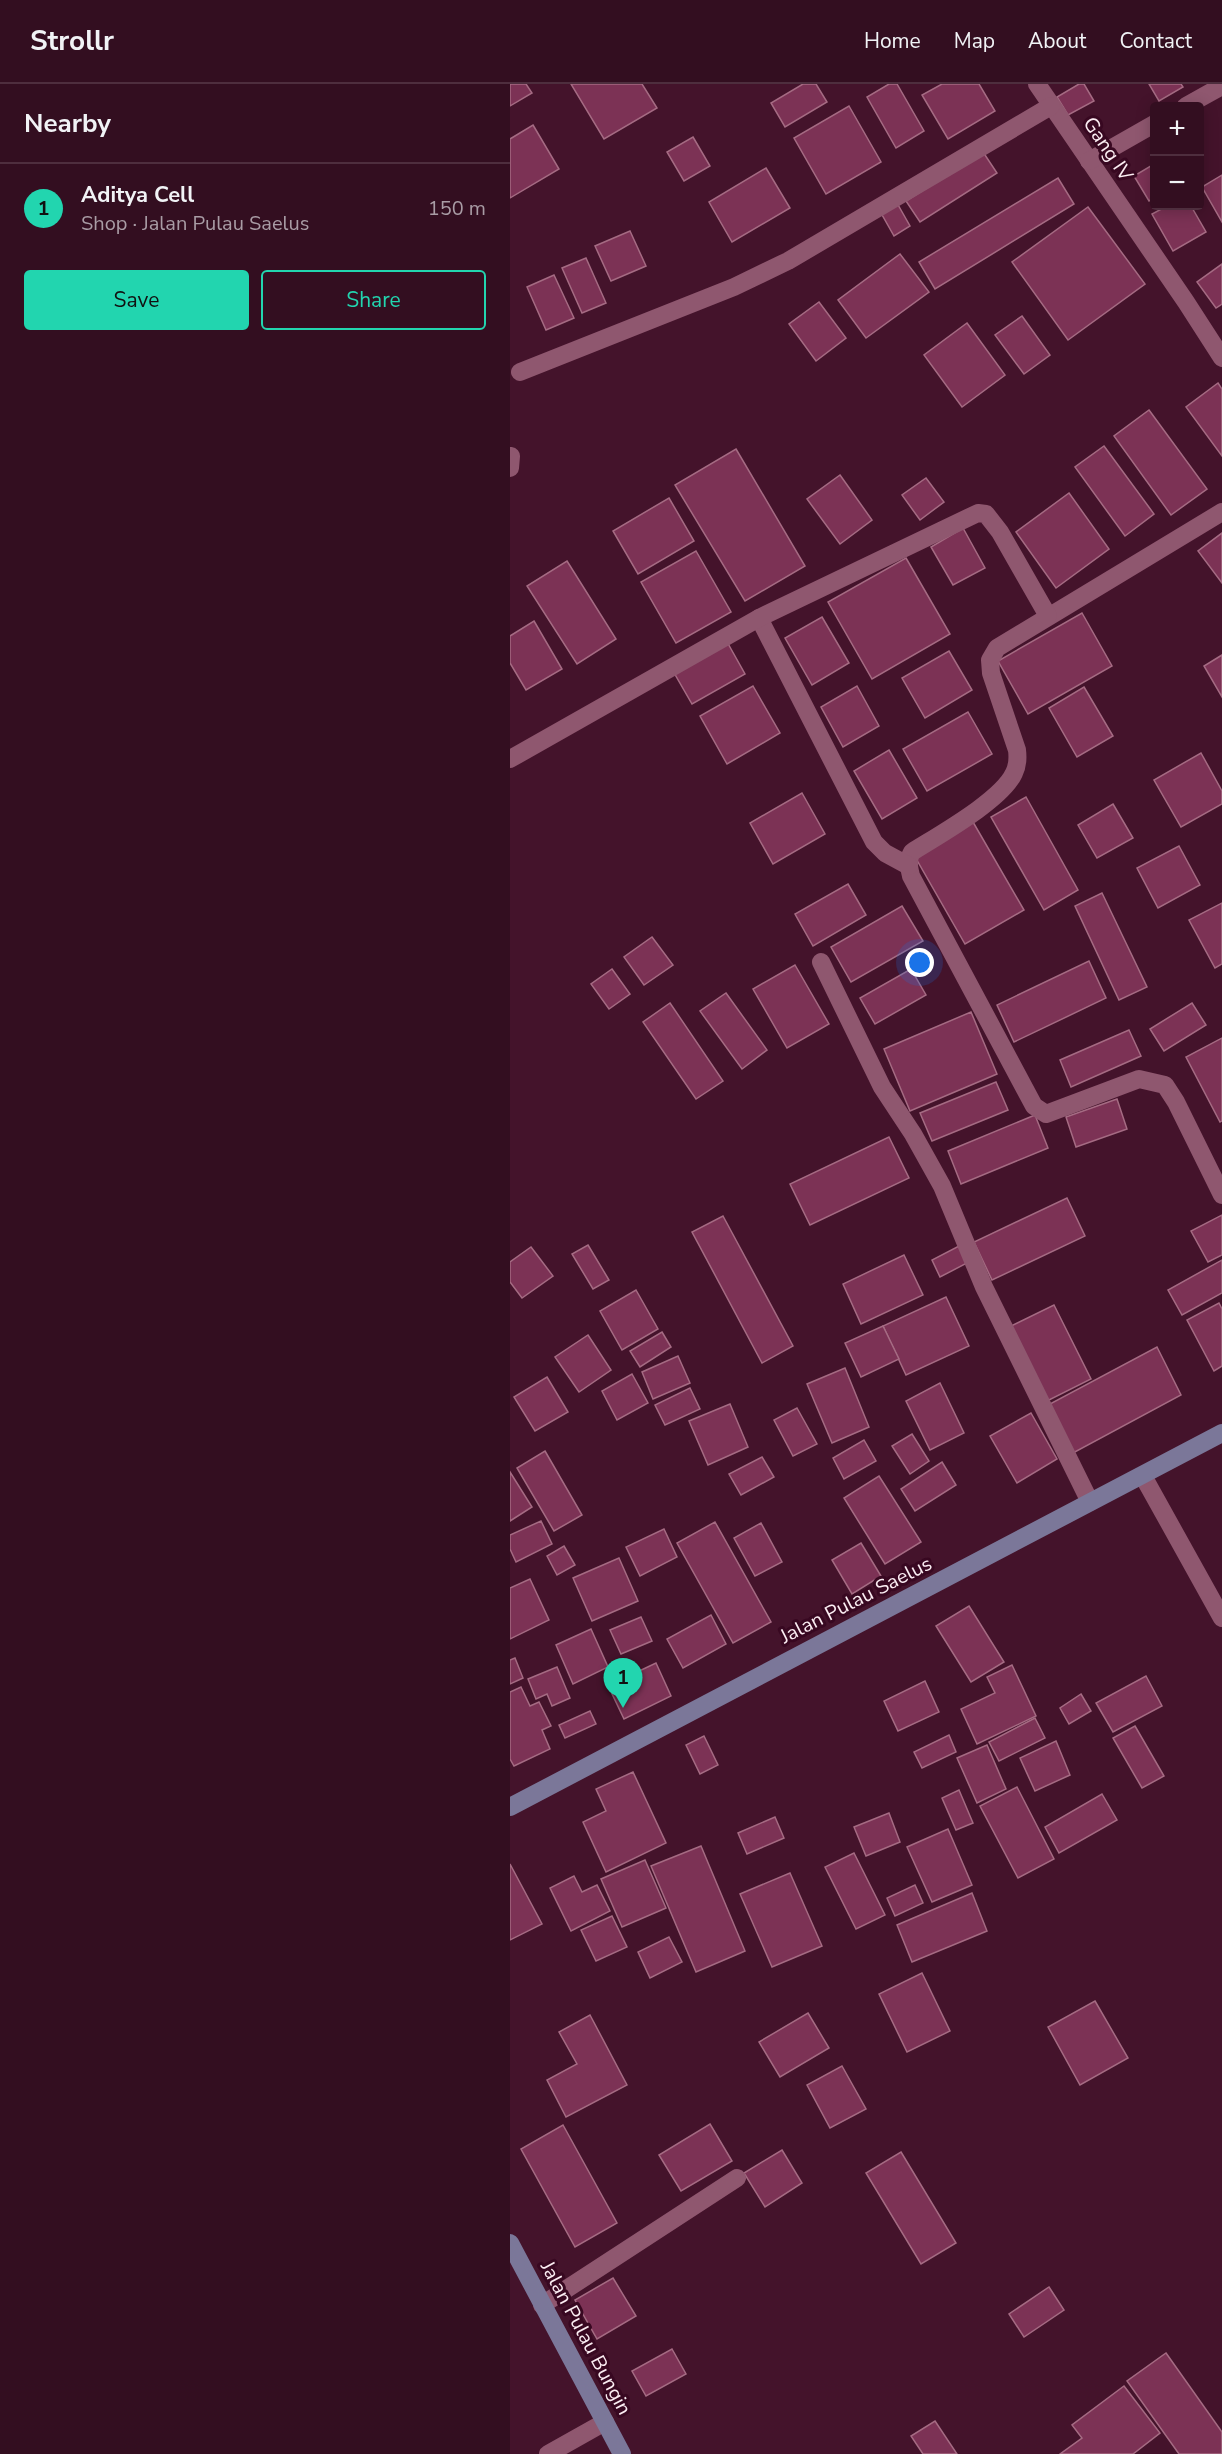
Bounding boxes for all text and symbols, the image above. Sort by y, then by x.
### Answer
text: Strollr [30,22,114,60]
text: Home [864,27,921,55]
text: Map [954,27,995,55]
text: About [1028,27,1086,55]
text: Contact [1119,27,1192,55]
map controls [1150,102,1204,210]
button: + [1150,102,1204,156]
text: Nearby [24,106,111,141]
street label: Gang IV [1077,112,1140,187]
button: − [1150,156,1204,210]
text: Aditya Cell [81,180,194,210]
text: 1 [38,195,50,222]
text: 150 m [428,195,486,222]
text: Shop · Jalan Pulau Saelus [81,210,309,237]
button: Save [24,270,249,330]
button: Share [261,270,486,330]
your location [905,948,934,977]
street label: Jalan Pulau Saelus [775,1550,937,1650]
pin: 1 [604,1658,642,1708]
street label: Jalan Pulau Bungin [534,2255,638,2420]

